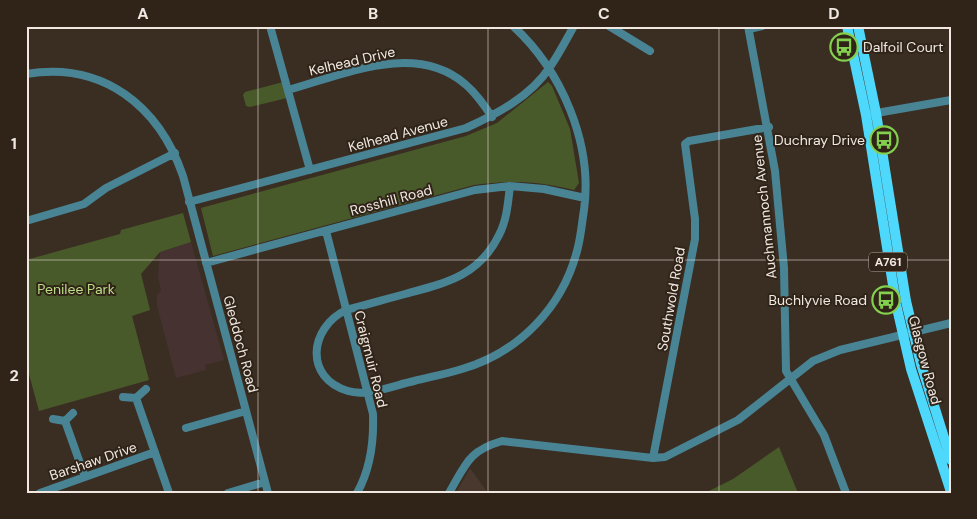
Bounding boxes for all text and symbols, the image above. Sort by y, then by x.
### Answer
text: A [137,3,149,24]
text: B [368,3,378,24]
text: C [598,3,610,24]
text: D [828,3,840,24]
bus stop icon: Dalfoil Court [829,32,859,62]
place label: Dalfoil Court [863,38,943,56]
street label: Kelhead Drive [307,42,397,80]
street label: Kelhead Avenue [346,112,450,156]
bus stop icon: Duchray Drive [869,125,899,155]
place label: Duchray Drive [774,131,865,149]
text: 1 [11,133,17,154]
street label: Auchmannoch Avenue [747,134,781,280]
street label: Rosshill Road [348,180,434,220]
street label: Southwold Road [653,246,689,352]
road number: A761 [869,252,907,272]
park label: Penilee Park [37,280,115,298]
bus stop icon: Buchlyvie Road [871,285,901,315]
place label: Buchlyvie Road [769,291,867,309]
street label: Gleddoch Road [219,293,263,395]
street label: Craigmuir Road [350,309,392,409]
street label: Glasgow Road [905,314,945,406]
text: 2 [9,365,19,386]
street label: Barshaw Drive [47,438,139,484]

